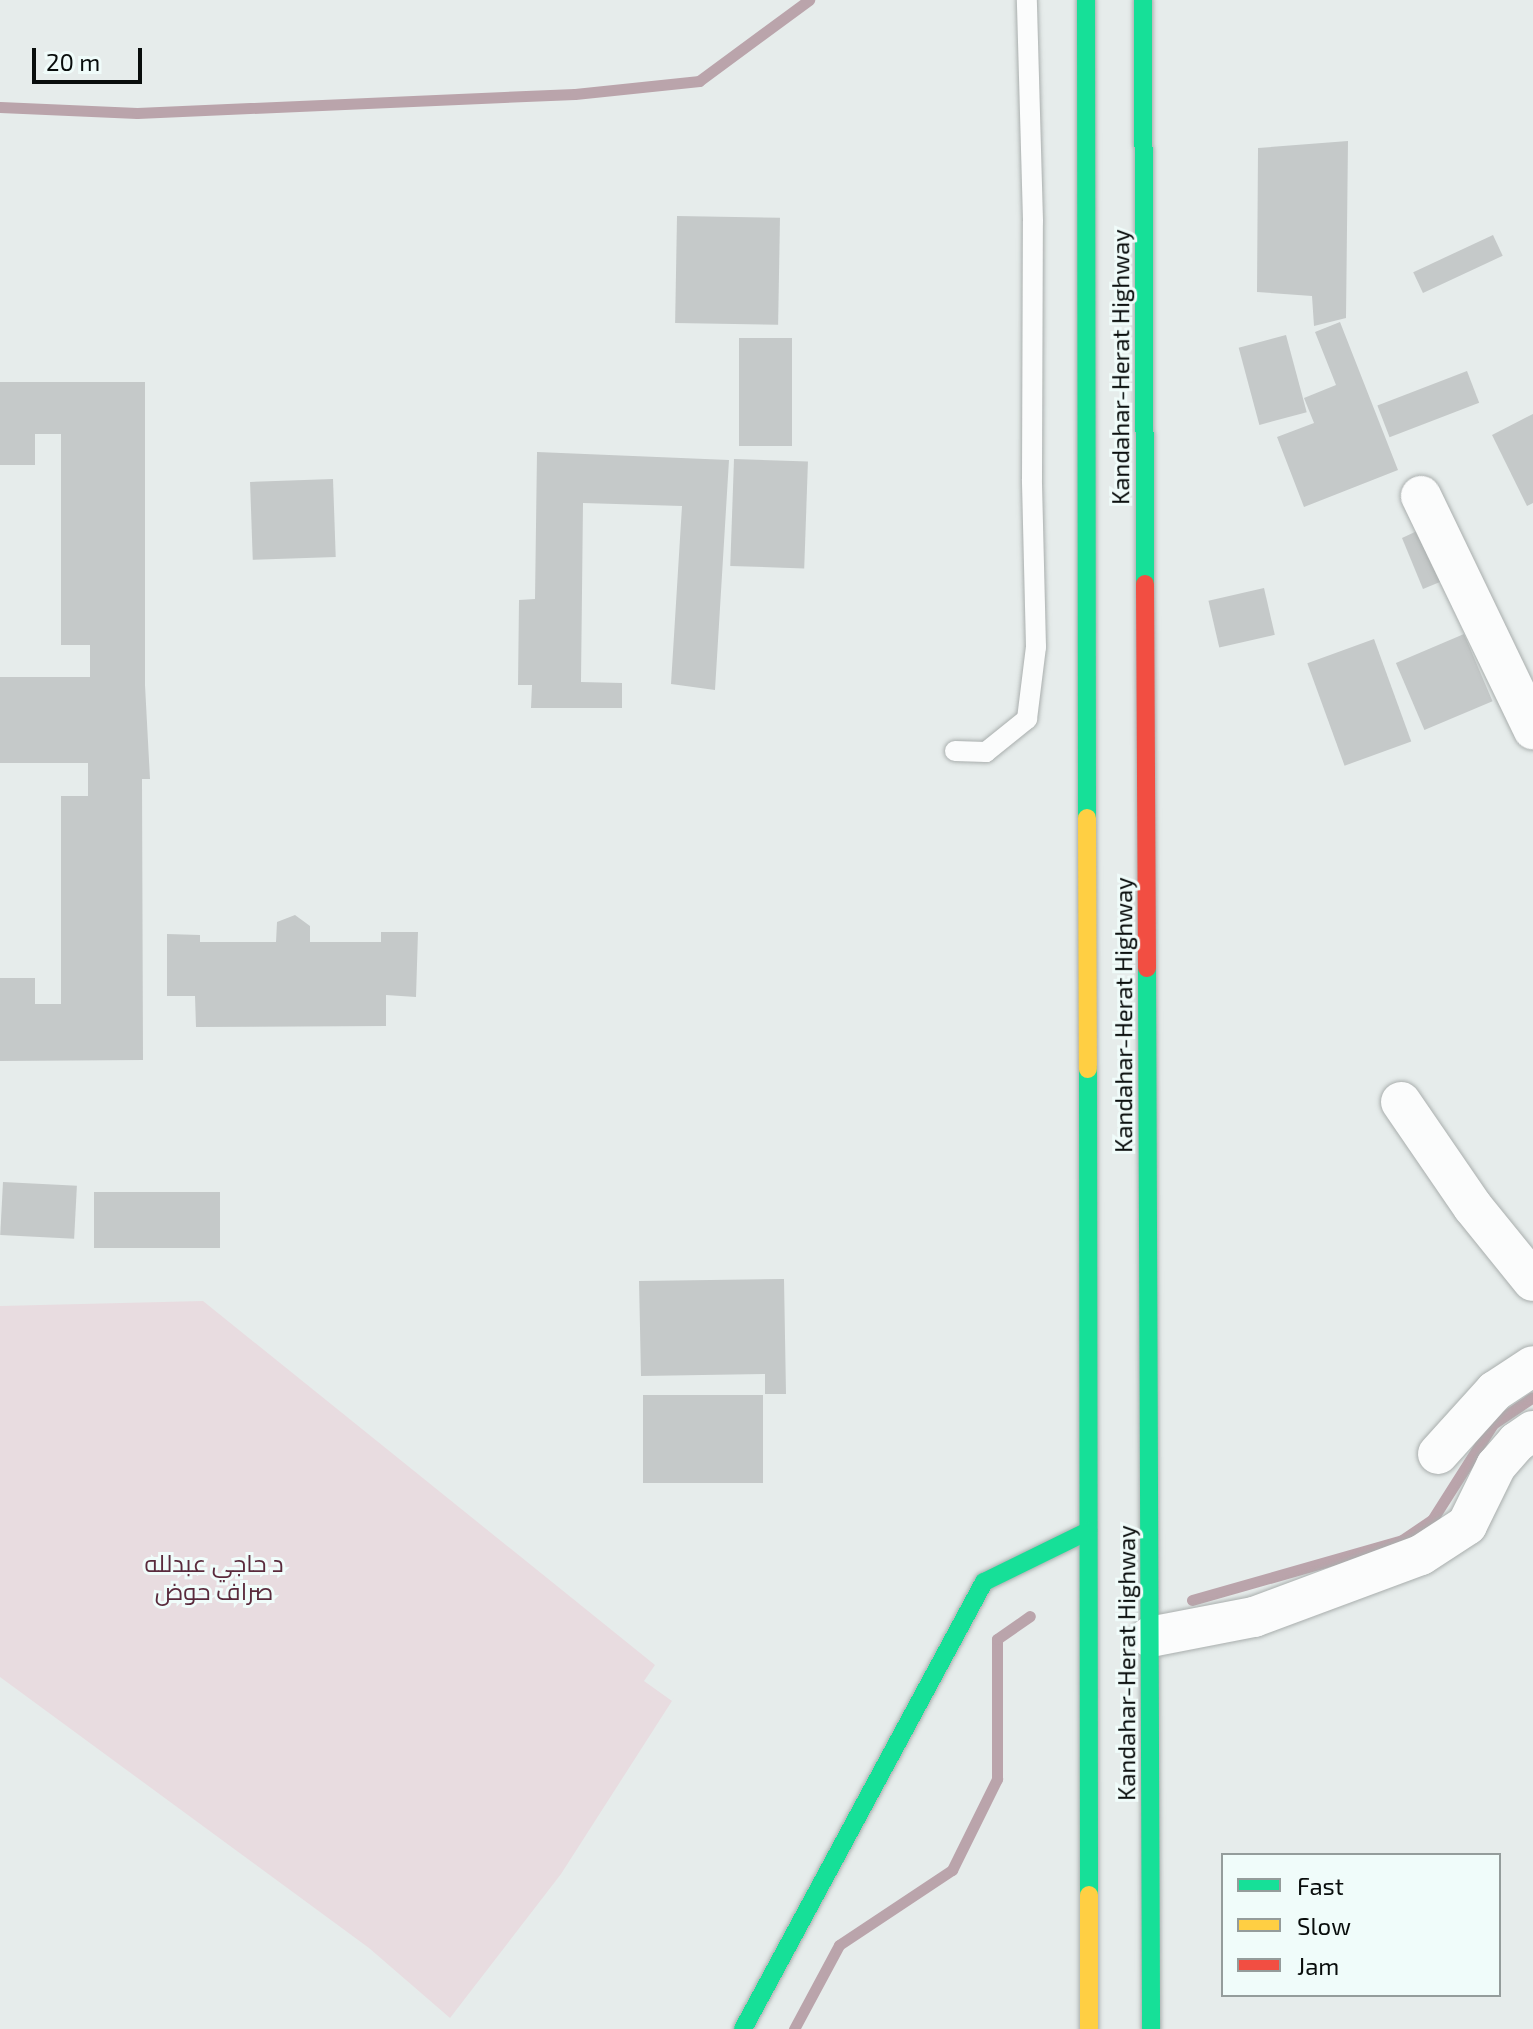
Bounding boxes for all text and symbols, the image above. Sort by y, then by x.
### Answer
scale bar [36,32,146,82]
text: 20 m [46,47,100,76]
street label: Kandahar-Herat Highway [1106,229,1134,505]
street label: Kandahar-Herat Highway [1109,877,1137,1153]
street label: Kandahar-Herat Highway [1112,1525,1140,1801]
park label: د حاجي عبدلله صراف حوض [144,1549,284,1605]
legend [1221,1853,1501,1997]
text: Fast [1297,1871,1344,1900]
text: Slow [1297,1911,1351,1940]
text: Jam [1297,1951,1339,1980]

